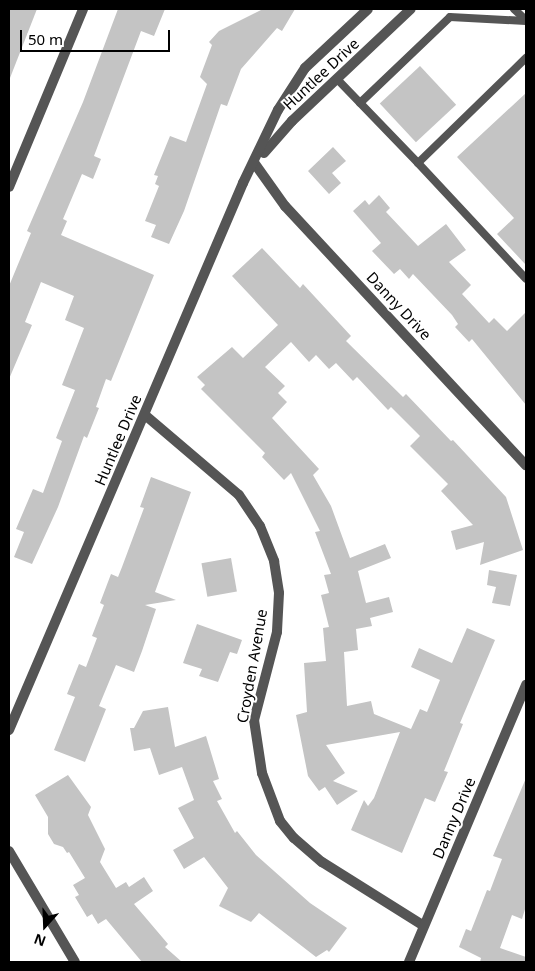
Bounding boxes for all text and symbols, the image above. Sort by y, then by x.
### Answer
scale bar [22,20,172,52]
text: 50 m [28,29,63,49]
street label: Huntlee Drive [279,34,363,114]
street label: Danny Drive [363,268,435,344]
street label: Huntlee Drive [91,392,145,488]
street label: Croyden Avenue [233,608,271,724]
street label: Danny Drive [429,775,479,861]
north arrow [20,901,70,951]
text: N [31,930,48,951]

